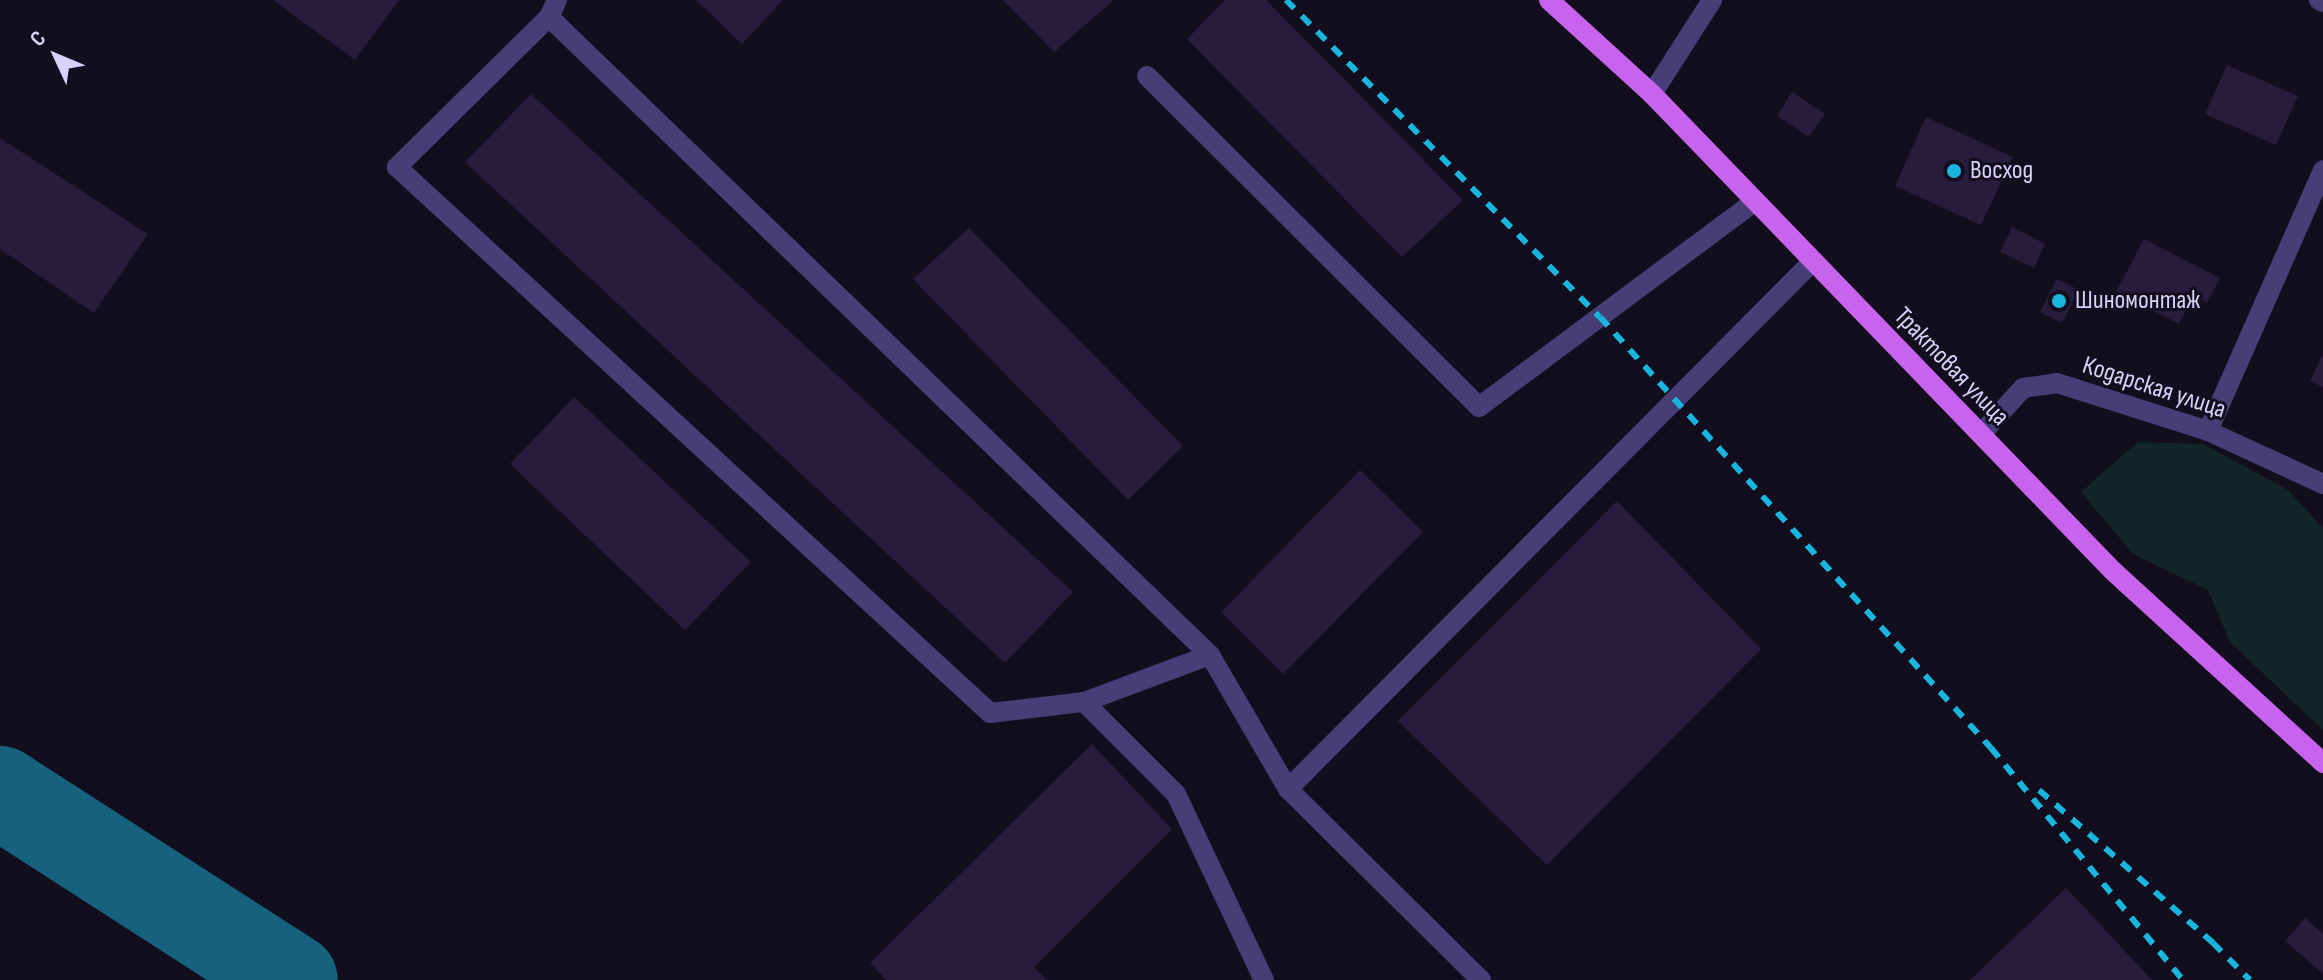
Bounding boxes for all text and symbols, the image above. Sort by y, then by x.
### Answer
north arrow [16,16,96,96]
text: С [25,26,52,52]
place label: Восход [1970,155,2033,187]
marker: Восход [1945,162,1963,180]
place label: Шиномонтаж [2075,285,2200,317]
marker: Шиномонтаж [2050,292,2068,310]
street label: Трактовая улица [1887,301,2015,433]
street label: Кодарская улица [2078,350,2230,426]

